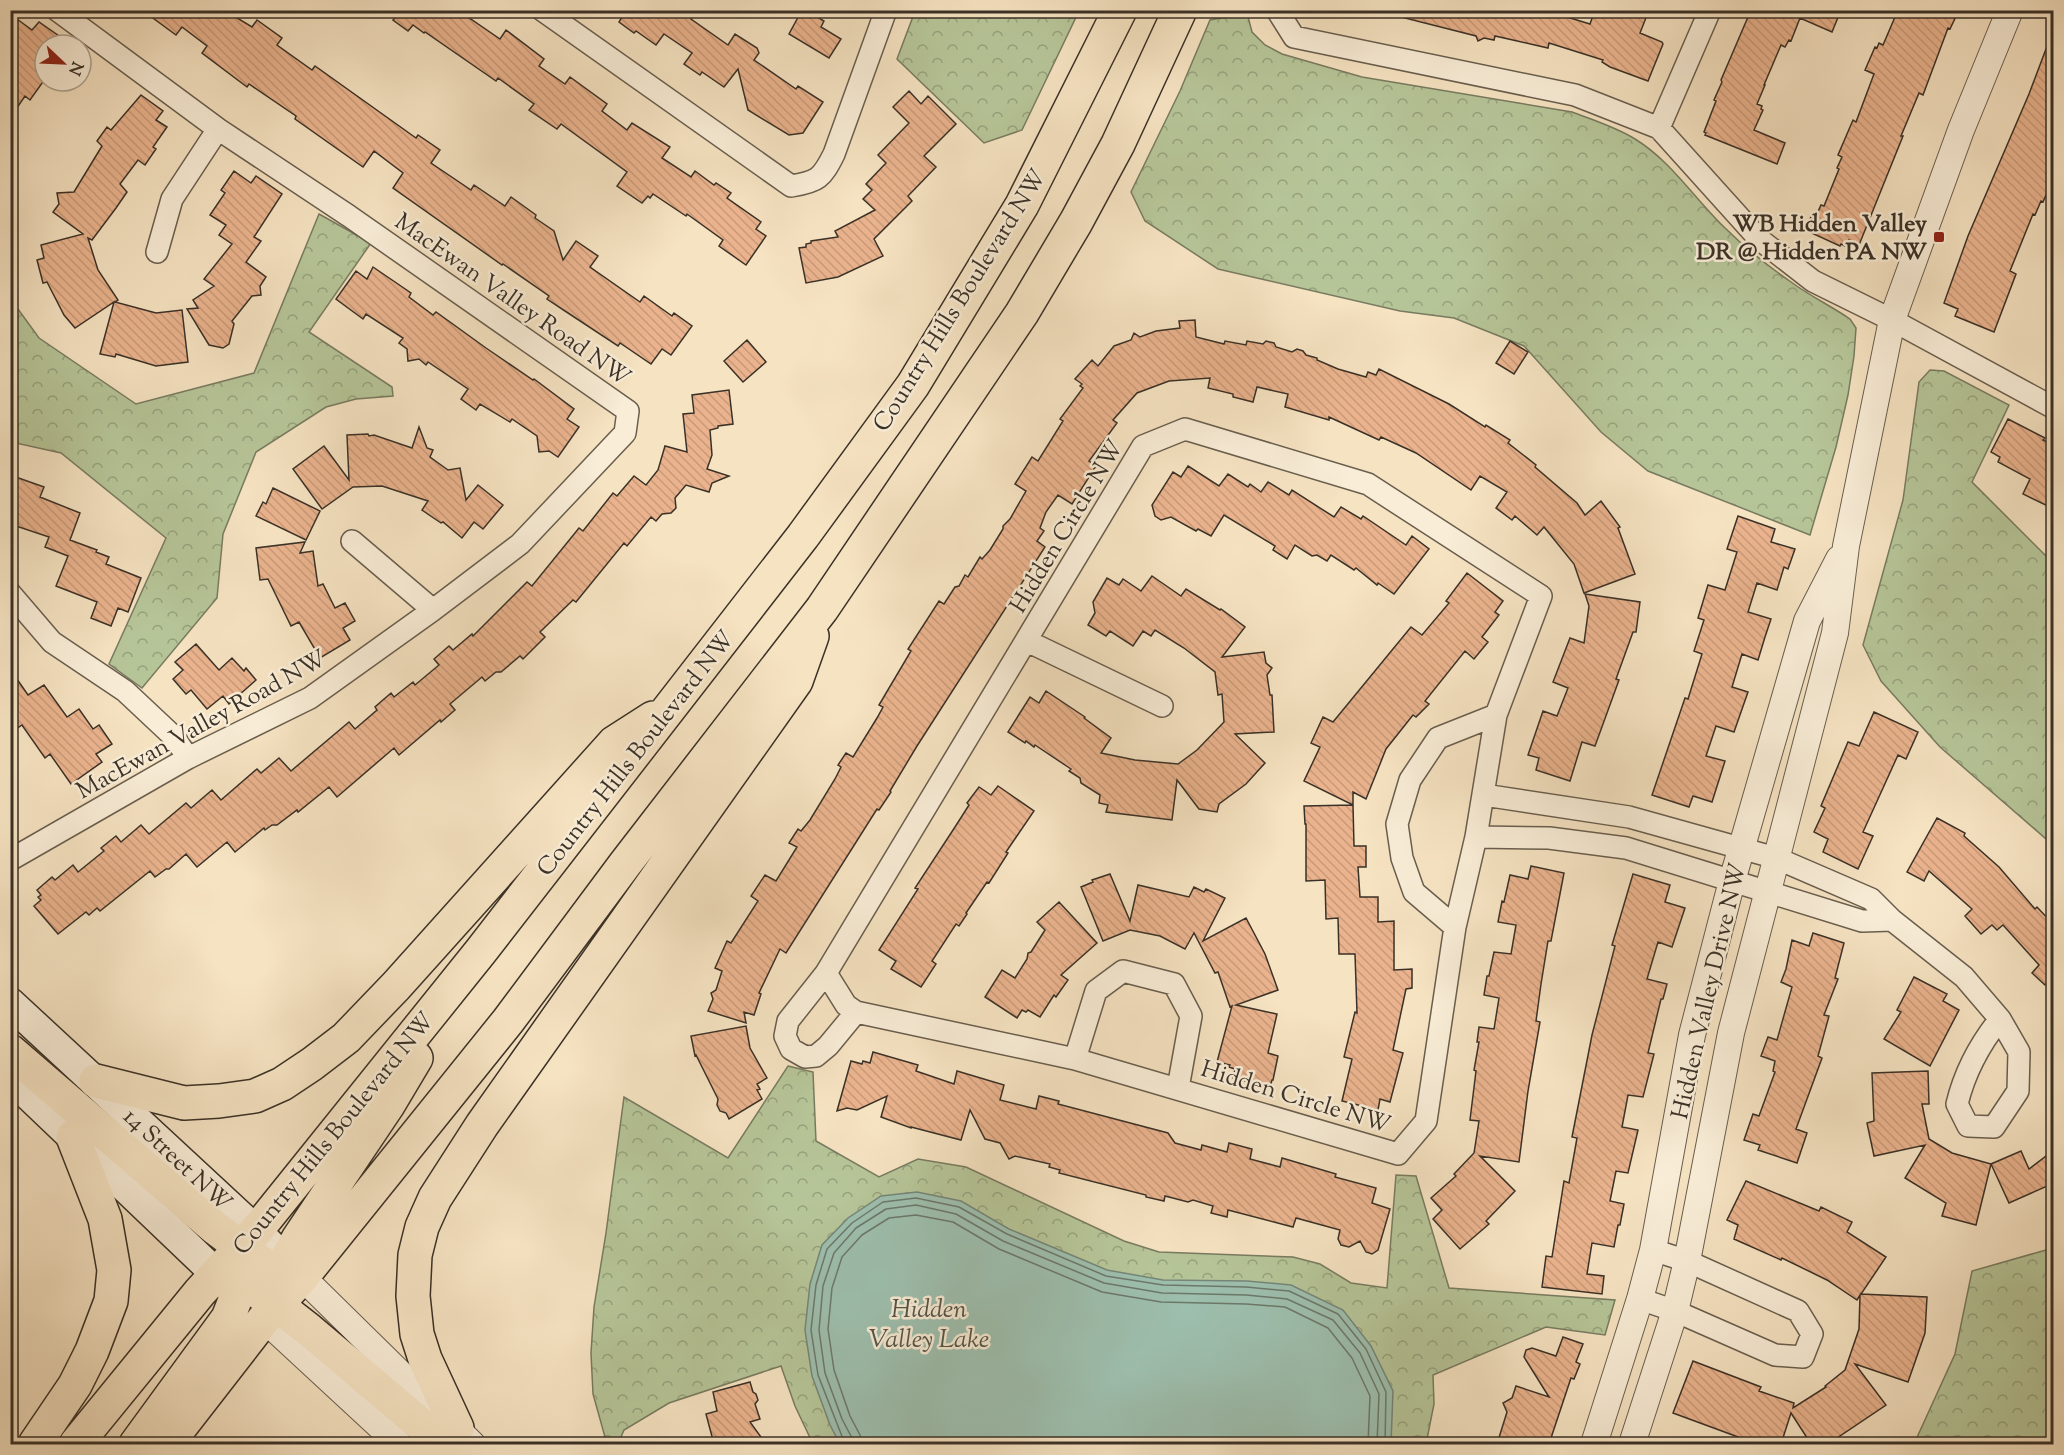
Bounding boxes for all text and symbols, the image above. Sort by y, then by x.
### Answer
north arrow [33,33,93,93]
text: N [61,58,88,78]
street label: Country Hills Boulevard NW [866,163,1056,439]
street label: MacEwan Valley Road NW [387,206,637,395]
place label: WB Hidden Valley DR @ Hidden PA NW [1696,208,1927,270]
marker: WB Hidden Valley DR @ Hidden PA NW [1932,230,1946,244]
street label: Hidden Circle NW [1002,434,1133,620]
street label: Country Hills Boulevard NW [530,624,744,884]
street label: MacEwan Valley Road NW [71,643,334,809]
street label: Hidden Valley Drive NW [1664,860,1756,1123]
street label: Country Hills Boulevard NW [226,1005,444,1263]
street label: Hidden Circle NW [1196,1053,1395,1143]
street label: 14 Street NW [114,1101,239,1220]
water label: Hidden Valley Lake [869,1292,989,1359]

